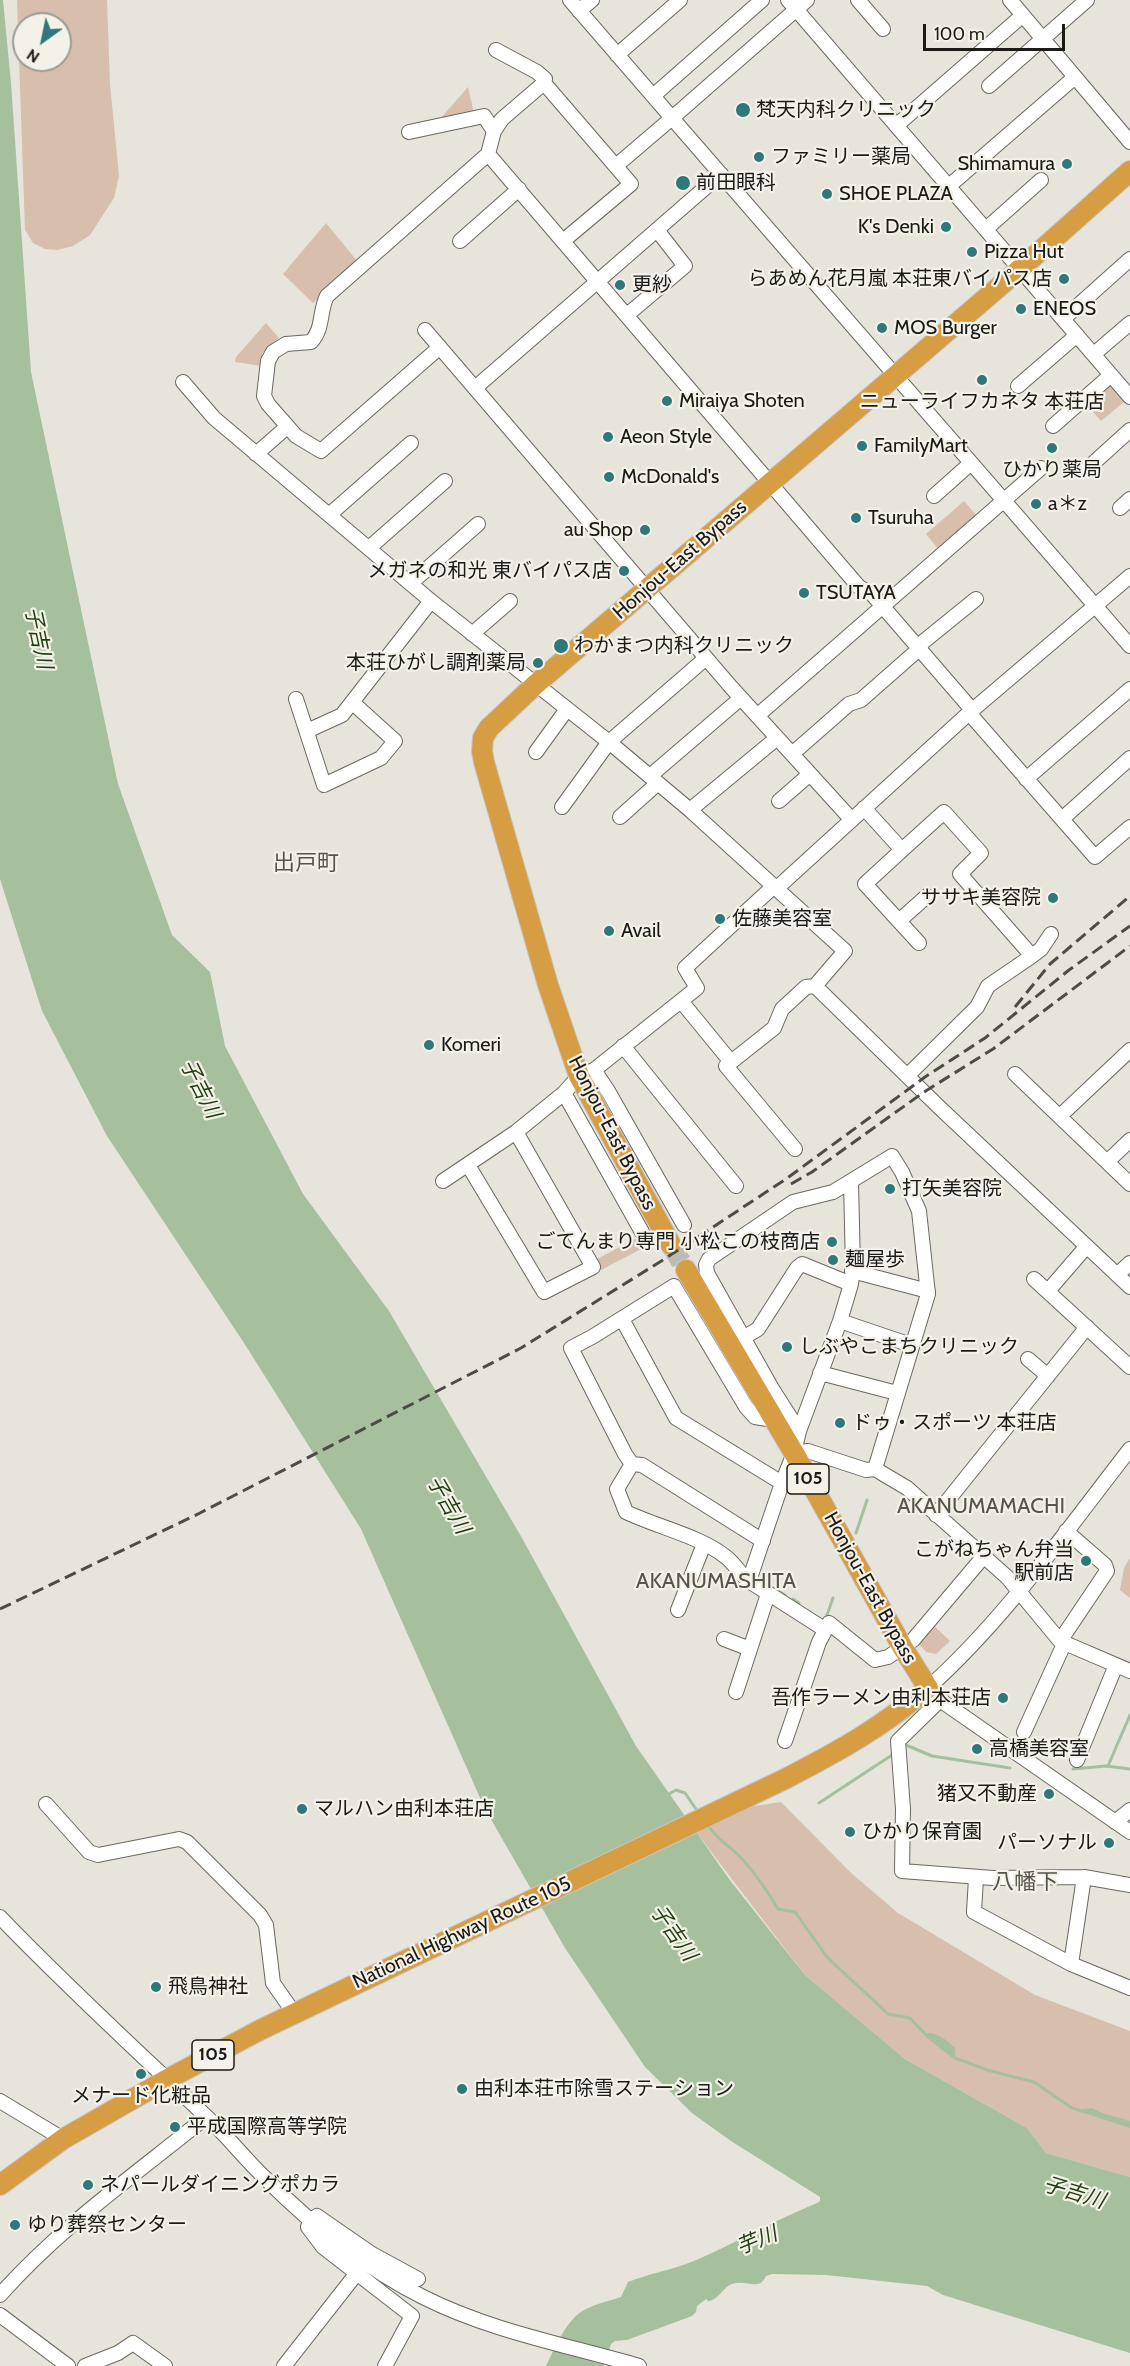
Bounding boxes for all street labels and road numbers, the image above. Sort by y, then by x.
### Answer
street label: Honjou-East Bypass [608,495,752,625]
street label: Honjou-East Bypass [563,1052,661,1214]
road number: 105 [787,1464,829,1494]
street label: Honjou-East Bypass [818,1508,922,1668]
street label: National Highway Route 105 [349,1872,575,1994]
road number: 105 [192,2040,234,2070]

